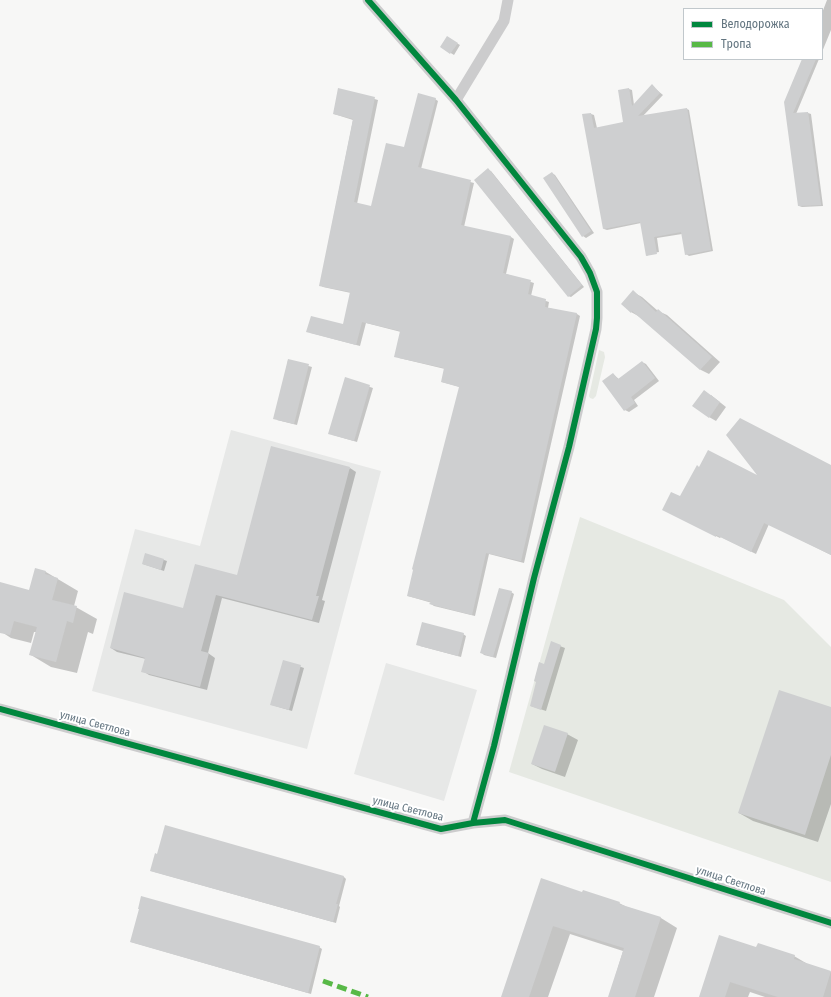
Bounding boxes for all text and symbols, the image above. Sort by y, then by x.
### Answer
legend [683,8,823,60]
text: Велодорожка [721,17,790,31]
text: Тропа [721,37,752,51]
street label: улица Светлова [58,708,132,740]
street label: улица Светлова [371,794,445,824]
street label: улица Светлова [695,864,767,898]

